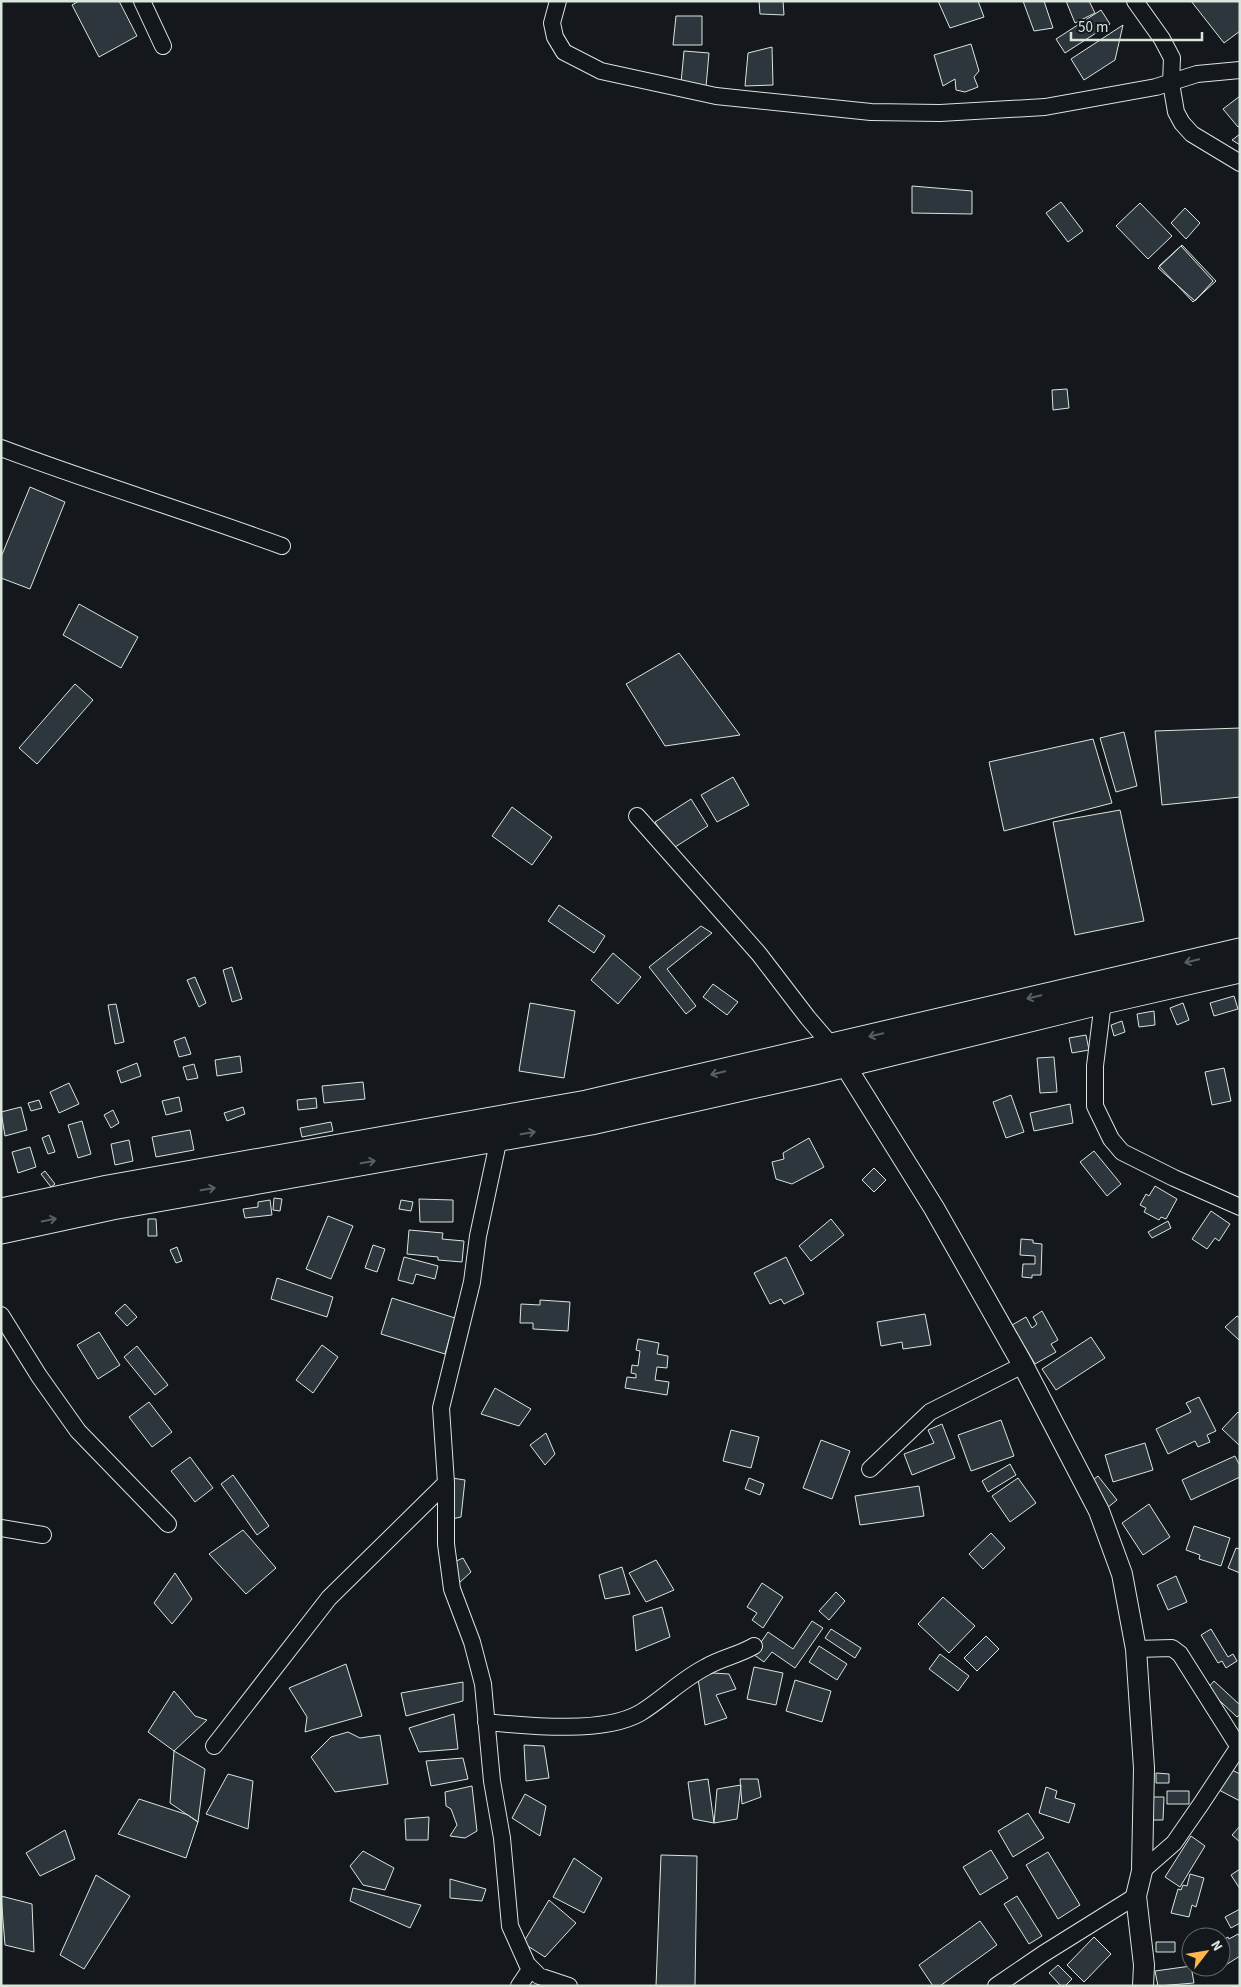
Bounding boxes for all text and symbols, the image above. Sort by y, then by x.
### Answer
scale bar [1071,10,1202,42]
text: 50 m [1078,17,1108,38]
one-way arrow [1185,957,1201,966]
one-way arrow [1026,993,1042,1003]
one-way arrow [868,1031,884,1040]
one-way arrow [710,1069,726,1078]
one-way arrow [520,1128,536,1137]
one-way arrow [360,1156,376,1166]
one-way arrow [200,1184,216,1194]
one-way arrow [40,1215,56,1225]
north arrow [1181,1927,1231,1977]
text: N [1205,1937,1227,1955]

